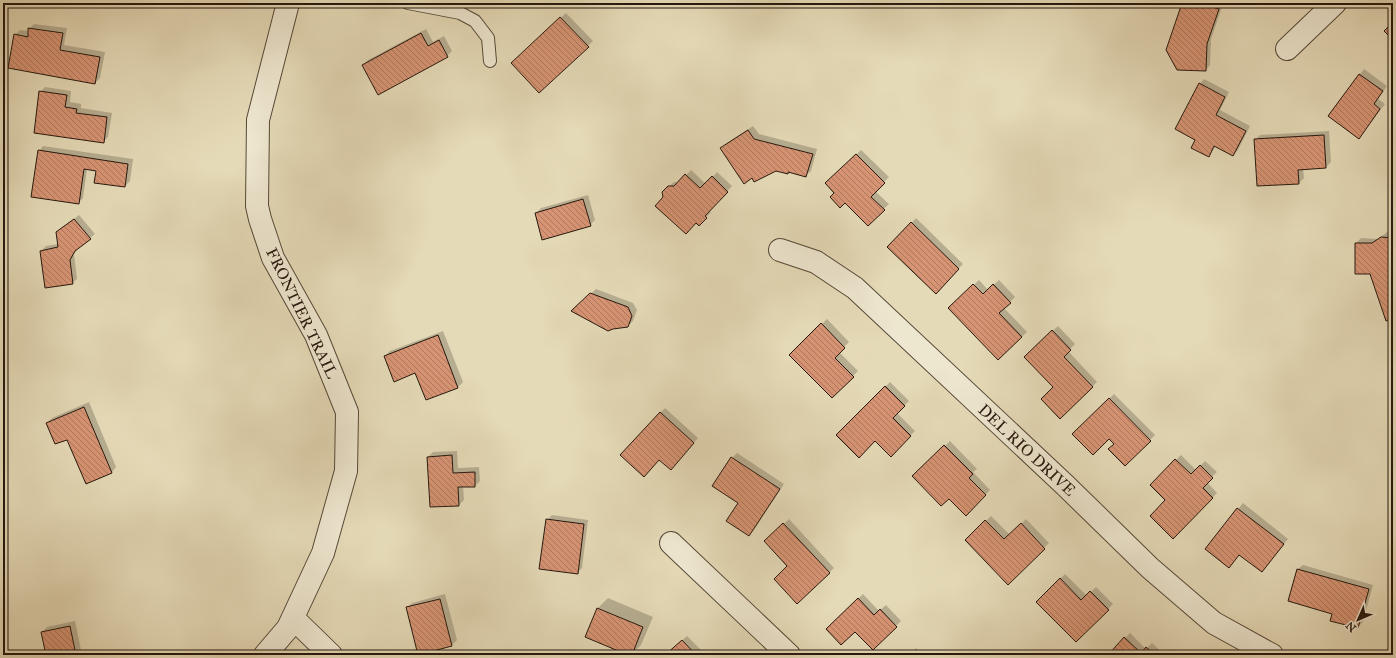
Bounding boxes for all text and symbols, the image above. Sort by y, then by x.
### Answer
street label: FRONTIER TRAIL [262,245,342,381]
street label: DEL RIO DRIVE [975,400,1079,500]
north arrow [1338,600,1378,640]
text: N [1343,618,1359,635]

